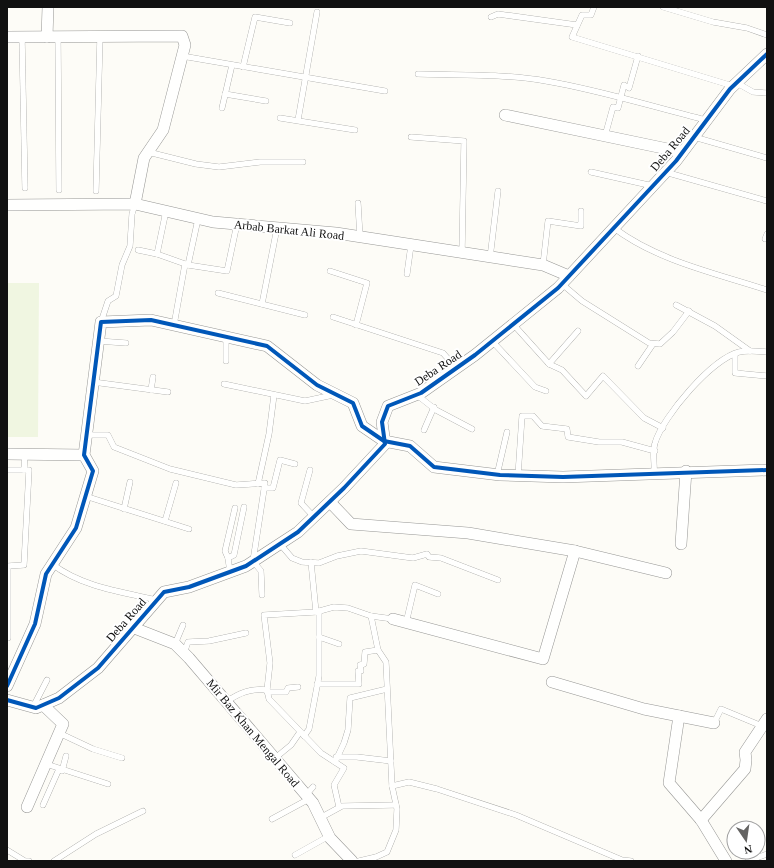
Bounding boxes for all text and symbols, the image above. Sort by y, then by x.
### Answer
street label: Deba Road [647,124,693,174]
street label: Arbab Barkat Ali Road [233,217,345,243]
street label: Deba Road [412,347,464,389]
street label: Deba Road [103,595,149,645]
street label: Mir Baz Khan Mengal Road [204,676,302,790]
north arrow [726,820,766,860]
text: N [743,843,753,856]

